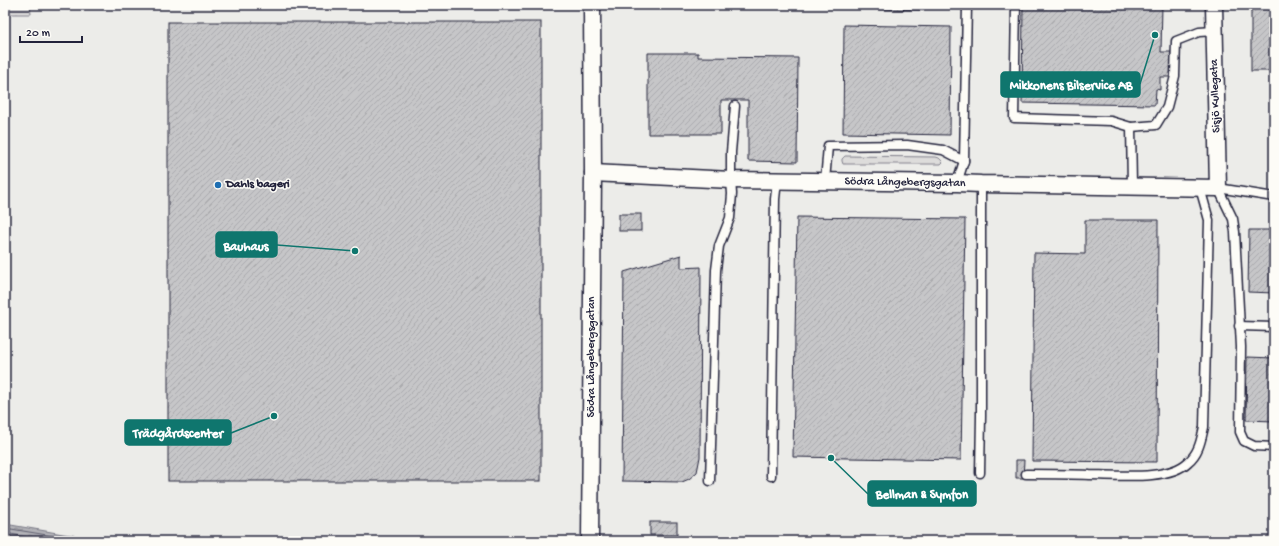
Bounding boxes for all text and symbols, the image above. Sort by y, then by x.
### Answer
scale bar [20,18,82,44]
text: 20 m [26,27,51,41]
street label: Sisjö Kullegata [1208,58,1224,133]
callout: Mikkonens Bilservice AB [1001,72,1140,97]
text: Mikkonens Bilservice AB [1010,79,1134,94]
street label: Södra Långebergsgatan [844,175,966,191]
place label: Dahls bageri [225,178,290,192]
marker: Dahls bageri [213,180,223,190]
callout: Bauhaus [216,232,277,257]
text: Bauhaus [222,240,270,255]
street label: Södra Långebergsgatan [585,296,599,418]
callout: Trädgårdscenter [125,420,231,445]
text: Trädgårdscenter [132,426,224,442]
callout: Bellman & Symfon [868,481,976,506]
text: Bellman & Symfon [875,487,969,503]

